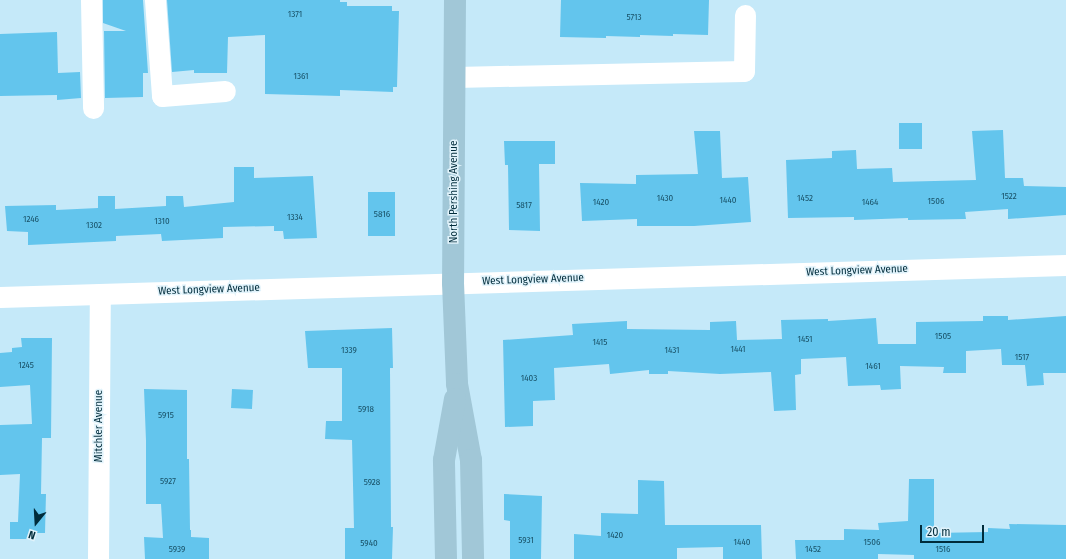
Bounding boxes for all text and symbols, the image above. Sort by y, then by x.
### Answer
house number: 1371 [288,9,302,19]
house number: 5713 [626,12,642,22]
house number: 1361 [293,71,309,81]
street label: North Pershing Avenue [447,141,461,243]
house number: 1522 [1001,191,1017,201]
house number: 1430 [657,193,673,203]
house number: 1452 [797,193,813,203]
house number: 1440 [720,195,736,205]
house number: 1506 [928,196,944,206]
house number: 1420 [593,197,609,207]
house number: 1464 [862,197,878,207]
house number: 5817 [516,200,532,210]
house number: 5816 [374,209,390,219]
house number: 1334 [287,212,303,222]
house number: 1246 [23,214,39,224]
house number: 1310 [154,216,170,226]
house number: 1302 [86,220,102,230]
street label: West Longview Avenue [806,263,908,279]
street label: West Longview Avenue [482,272,584,288]
street label: West Longview Avenue [158,282,260,298]
house number: 1505 [935,331,951,341]
house number: 1451 [798,334,812,344]
house number: 1415 [592,337,608,347]
house number: 1441 [730,344,746,354]
house number: 1339 [341,345,357,355]
house number: 1431 [664,345,680,355]
house number: 1517 [1015,352,1029,362]
house number: 1245 [18,360,34,370]
house number: 1461 [865,361,881,371]
house number: 1403 [521,373,537,383]
street label: Mitchler Avenue [92,390,106,462]
house number: 5918 [358,404,374,414]
house number: 5915 [158,410,174,420]
house number: 5927 [160,476,176,486]
house number: 5928 [364,477,380,487]
north arrow [16,503,56,543]
scale bar [922,517,986,543]
text: 20 m [927,525,951,539]
text: N [27,528,37,542]
house number: 1420 [607,530,623,540]
house number: 5931 [518,535,534,545]
house number: 1440 [734,537,750,547]
house number: 1506 [864,537,880,547]
house number: 5940 [360,538,378,548]
house number: 5939 [169,544,185,554]
house number: 1452 [805,544,821,554]
house number: 1516 [935,544,951,554]

